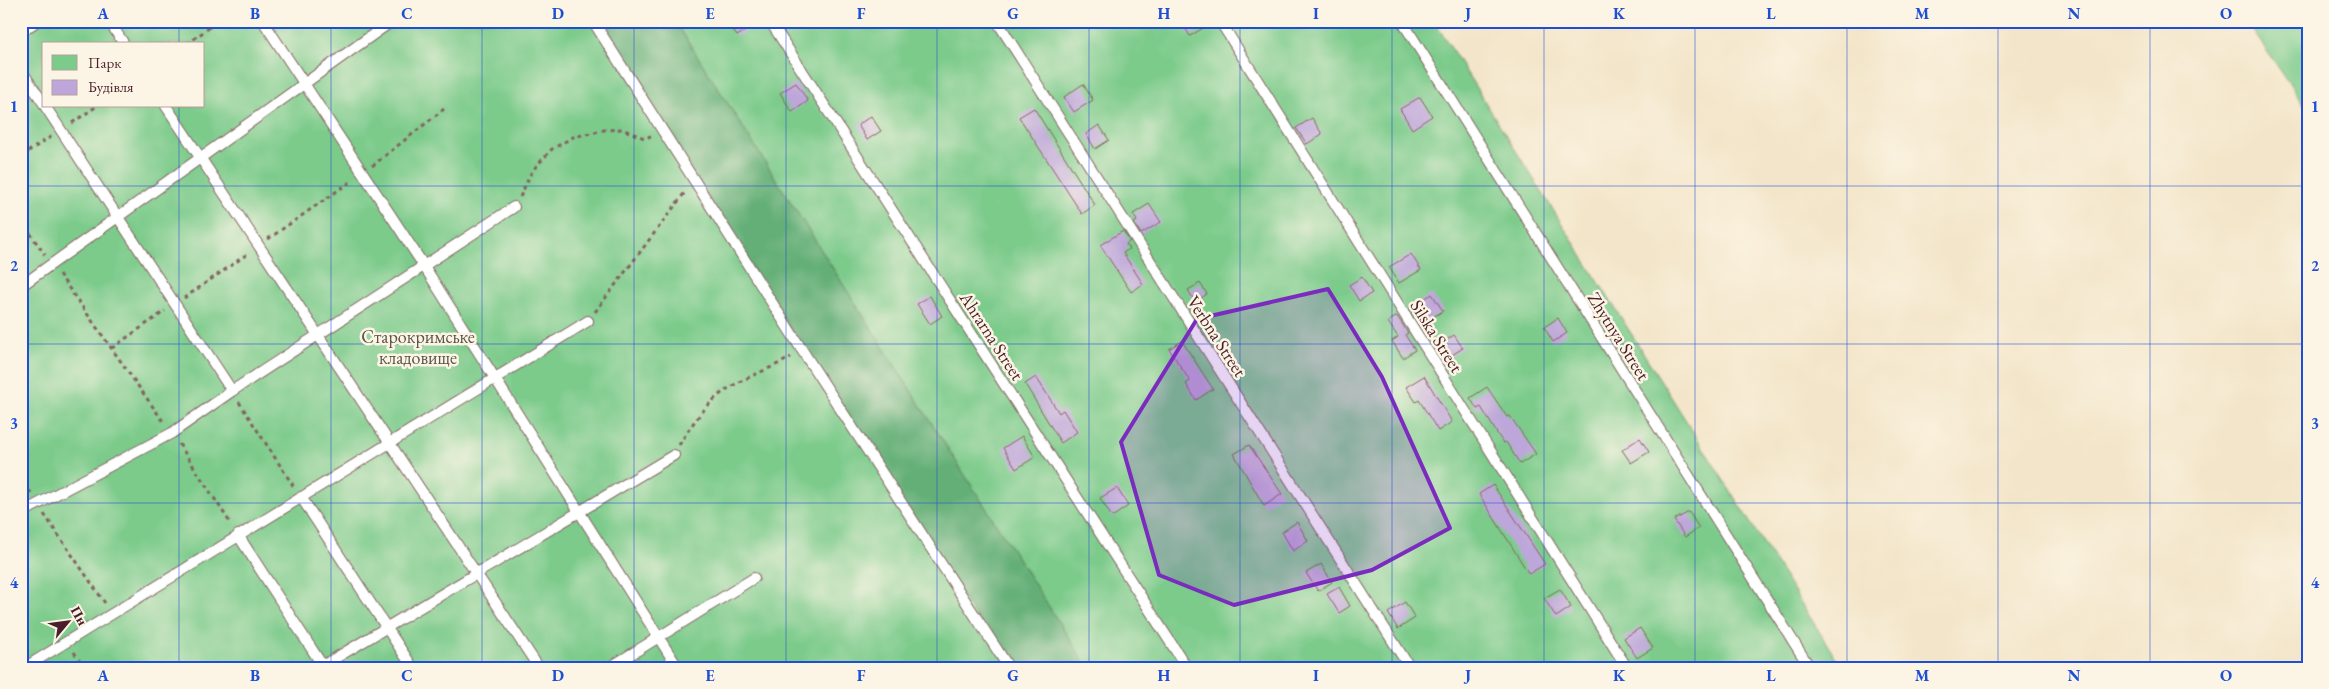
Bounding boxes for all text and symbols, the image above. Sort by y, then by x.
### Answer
text: A [96,3,109,24]
text: B [250,3,260,24]
text: C [401,3,413,24]
text: D [552,3,564,24]
text: E [705,3,715,24]
text: F [857,3,866,24]
text: G [1007,3,1019,24]
text: H [1158,3,1171,24]
text: I [1313,3,1319,24]
text: J [1463,3,1471,24]
text: K [1613,3,1626,24]
text: L [1766,3,1776,24]
text: M [1915,3,1930,24]
text: N [2068,3,2081,24]
text: O [2220,3,2232,24]
legend [42,42,205,108]
text: Парк [88,53,121,72]
text: Будівля [88,77,134,96]
text: 1 [10,96,18,117]
text: 1 [2311,96,2319,117]
text: 2 [10,255,19,276]
text: 2 [2311,255,2320,276]
street label: Ahrarna Street [954,287,1029,385]
street label: Zhytnya Street [1583,288,1655,385]
street label: Verbna Street [1182,291,1252,381]
street label: Silska Street [1406,295,1469,377]
park label: Старокримське кладовище [361,325,475,369]
text: 3 [10,413,18,434]
text: 3 [2311,413,2319,434]
text: 4 [10,572,19,593]
text: 4 [2311,572,2320,593]
north arrow [42,596,92,646]
text: Пн [67,603,92,628]
text: A [96,665,109,686]
text: B [250,665,260,686]
text: C [401,665,413,686]
text: D [552,665,564,686]
text: E [705,665,715,686]
text: F [857,665,866,686]
text: G [1007,665,1019,686]
text: H [1158,665,1171,686]
text: I [1313,665,1319,686]
text: J [1463,665,1471,686]
text: K [1613,665,1626,686]
text: L [1766,665,1776,686]
text: M [1915,665,1930,686]
text: N [2068,665,2081,686]
text: O [2220,665,2232,686]

